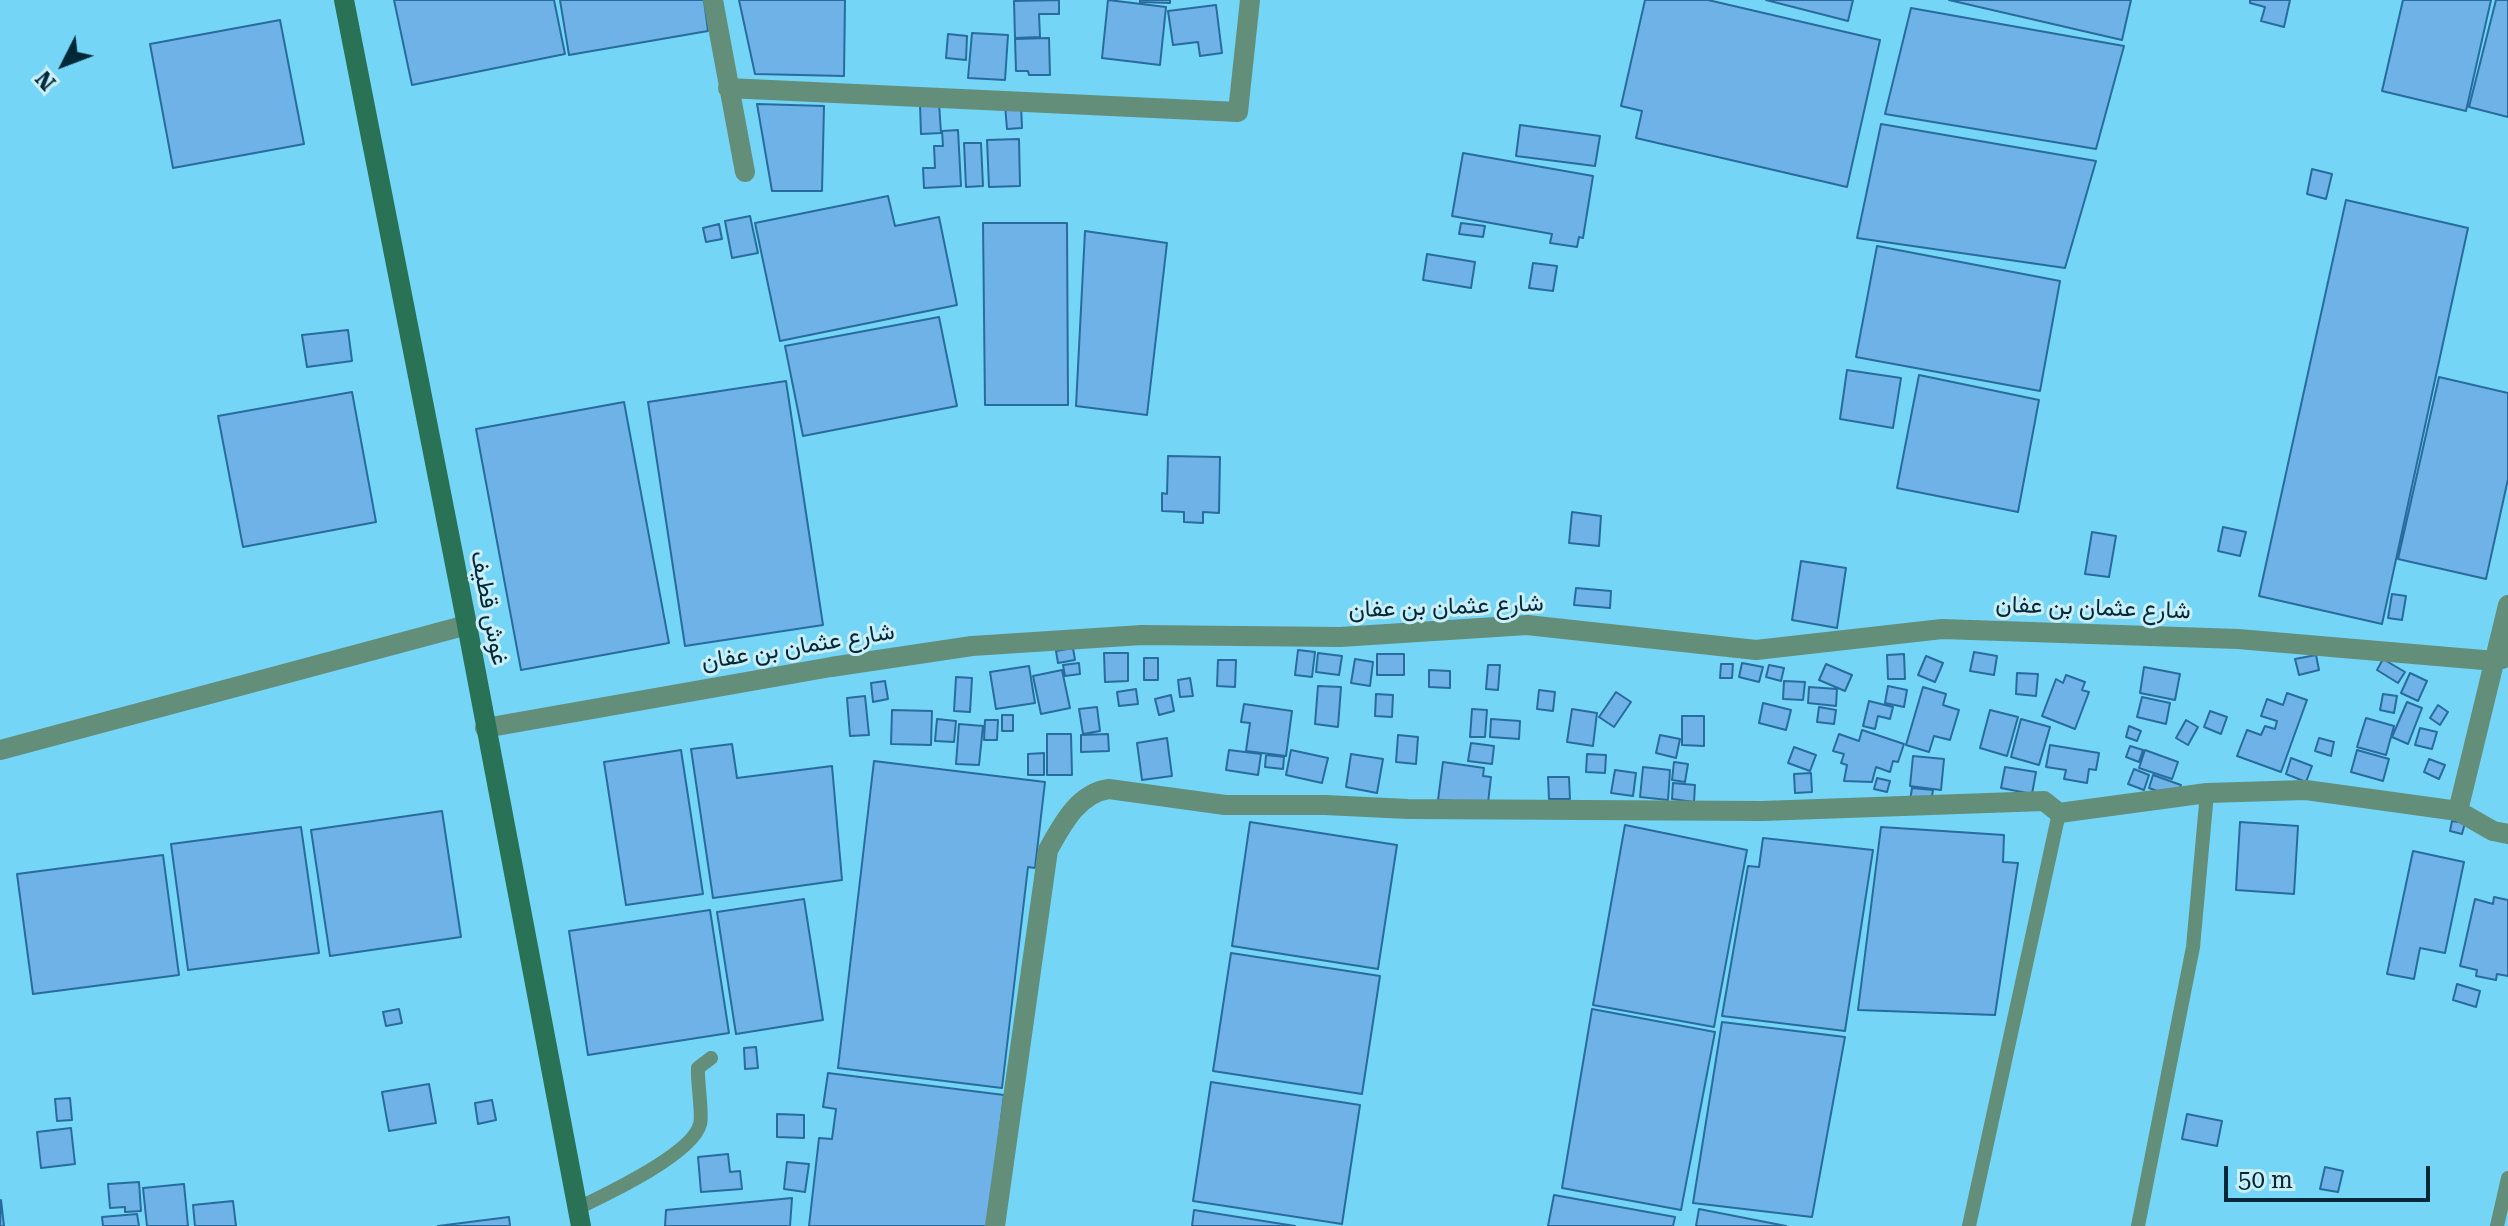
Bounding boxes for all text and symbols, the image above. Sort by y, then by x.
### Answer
north arrow [24,24,104,104]
text: N [31,66,61,95]
street label: غوش قطيف [464,548,514,668]
street label: شارع عثمان بن عفان [1348,589,1544,625]
street label: شارع عثمان بن عفان [1995,590,2191,626]
street label: شارع عثمان بن عفان [699,618,897,676]
scale bar [2228,1150,2434,1200]
text: 50 m [2238,1166,2293,1194]

